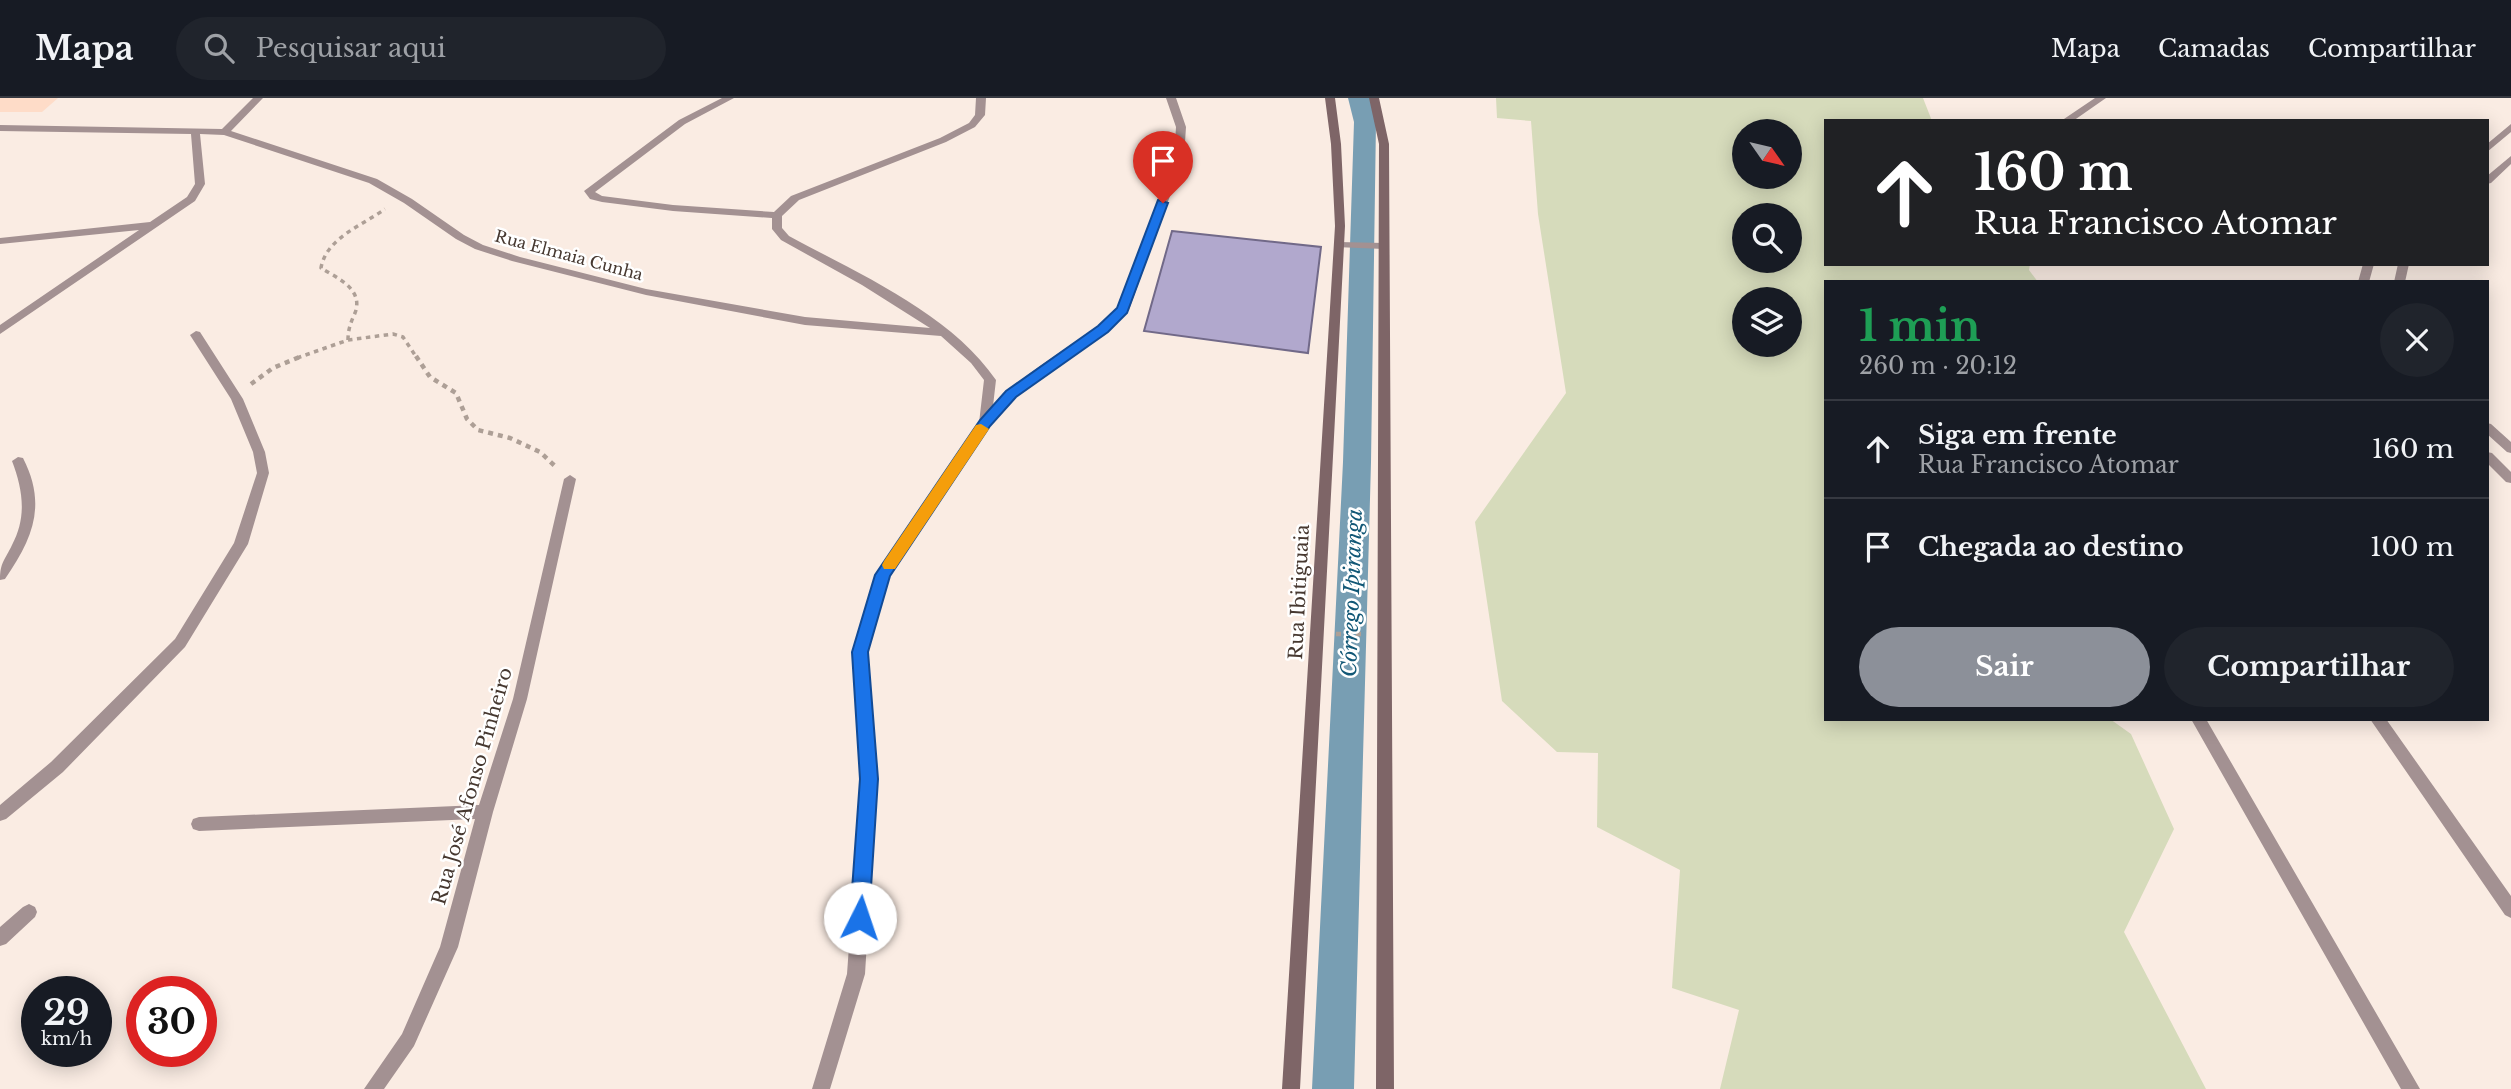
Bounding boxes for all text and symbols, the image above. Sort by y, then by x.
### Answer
search box [176,17,666,80]
text: Mapa [35,28,134,69]
icon: search [200,29,238,67]
text: Pesquisar aqui [256,32,446,64]
text: Mapa [2051,34,2120,63]
text: Camadas [2158,34,2270,63]
text: Compartilhar [2308,34,2476,63]
north arrow [1732,119,1802,189]
map controls [1732,119,1802,357]
pin [1133,131,1193,203]
icon: arrive [1144,142,1182,180]
text: 160 m [1974,142,2133,203]
icon: ahead [1859,147,1950,238]
button: search [1732,203,1802,273]
text: Rua Francisco Atomar [1974,203,2337,243]
street label: Rua Elmaia Cunha [493,226,645,284]
button: layers [1732,287,1802,357]
text: 1 min [1859,300,1981,352]
button: close [2380,303,2454,377]
text: 260 m · 20:12 [1859,352,2017,380]
text: Siga em frente [1918,419,2117,451]
icon: ahead [1859,430,1897,468]
text: 160 m [2372,433,2454,465]
text: Rua Francisco Atomar [1918,451,2179,479]
water label: Córrego Ipiranga [1336,508,1368,678]
street label: Rua Ibitiguaia [1284,523,1314,660]
icon: arrive [1859,528,1897,566]
text: Chegada ao destino [1918,531,2184,563]
text: 100 m [2370,531,2454,563]
button: Sair [1859,627,2150,707]
button: Compartilhar [2164,627,2454,707]
street label: Rua José Afonso Pinheiro [427,665,517,907]
position arrow [823,881,897,955]
speed limit sign: 30 [126,976,217,1067]
text: 29 [43,991,90,1034]
text: km/h [41,1028,92,1050]

